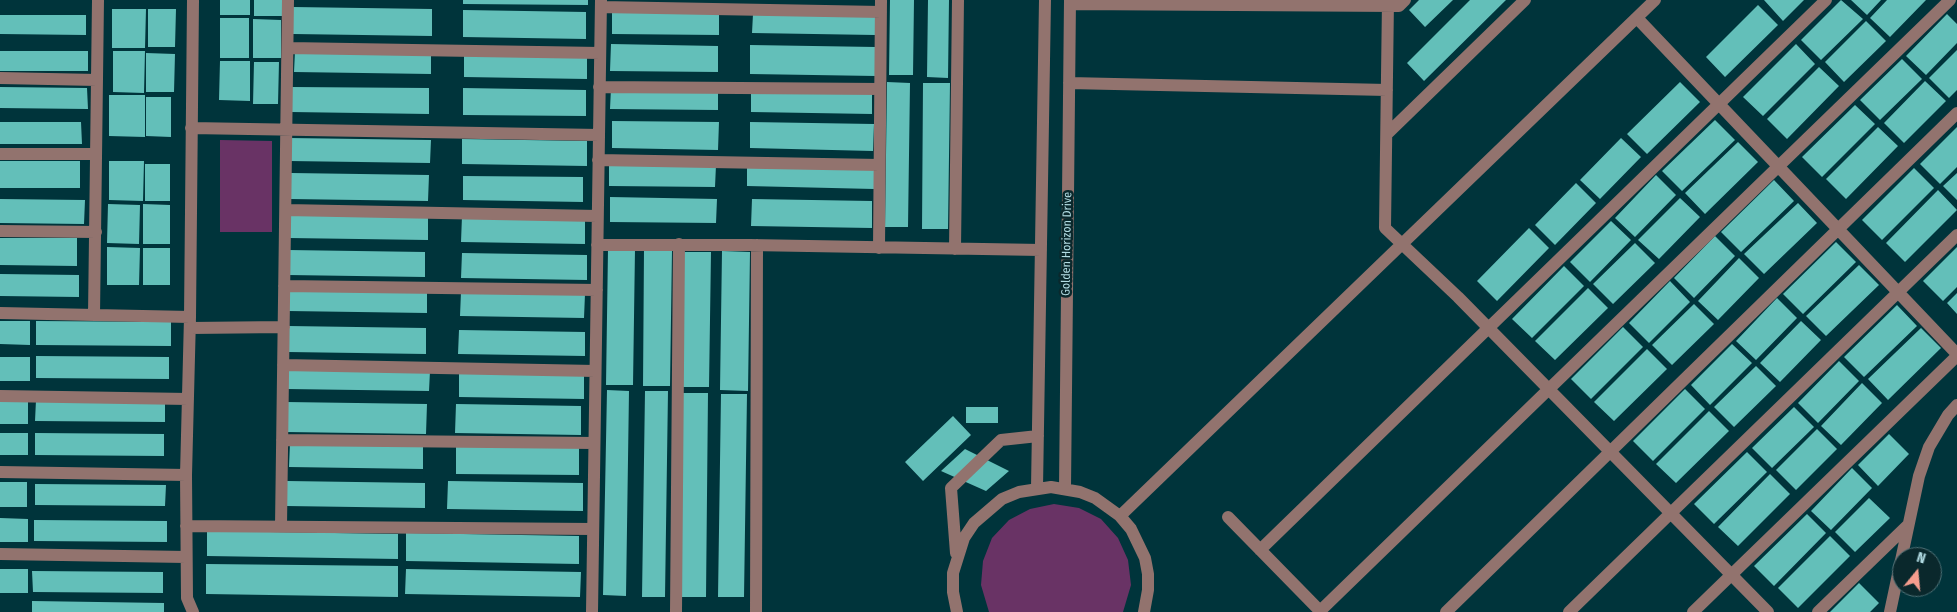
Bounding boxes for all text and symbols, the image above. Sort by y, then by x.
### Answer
street label: Golden Horizon Drive [1059,192,1075,296]
north arrow [1892,547,1942,597]
text: N [1915,549,1928,567]

